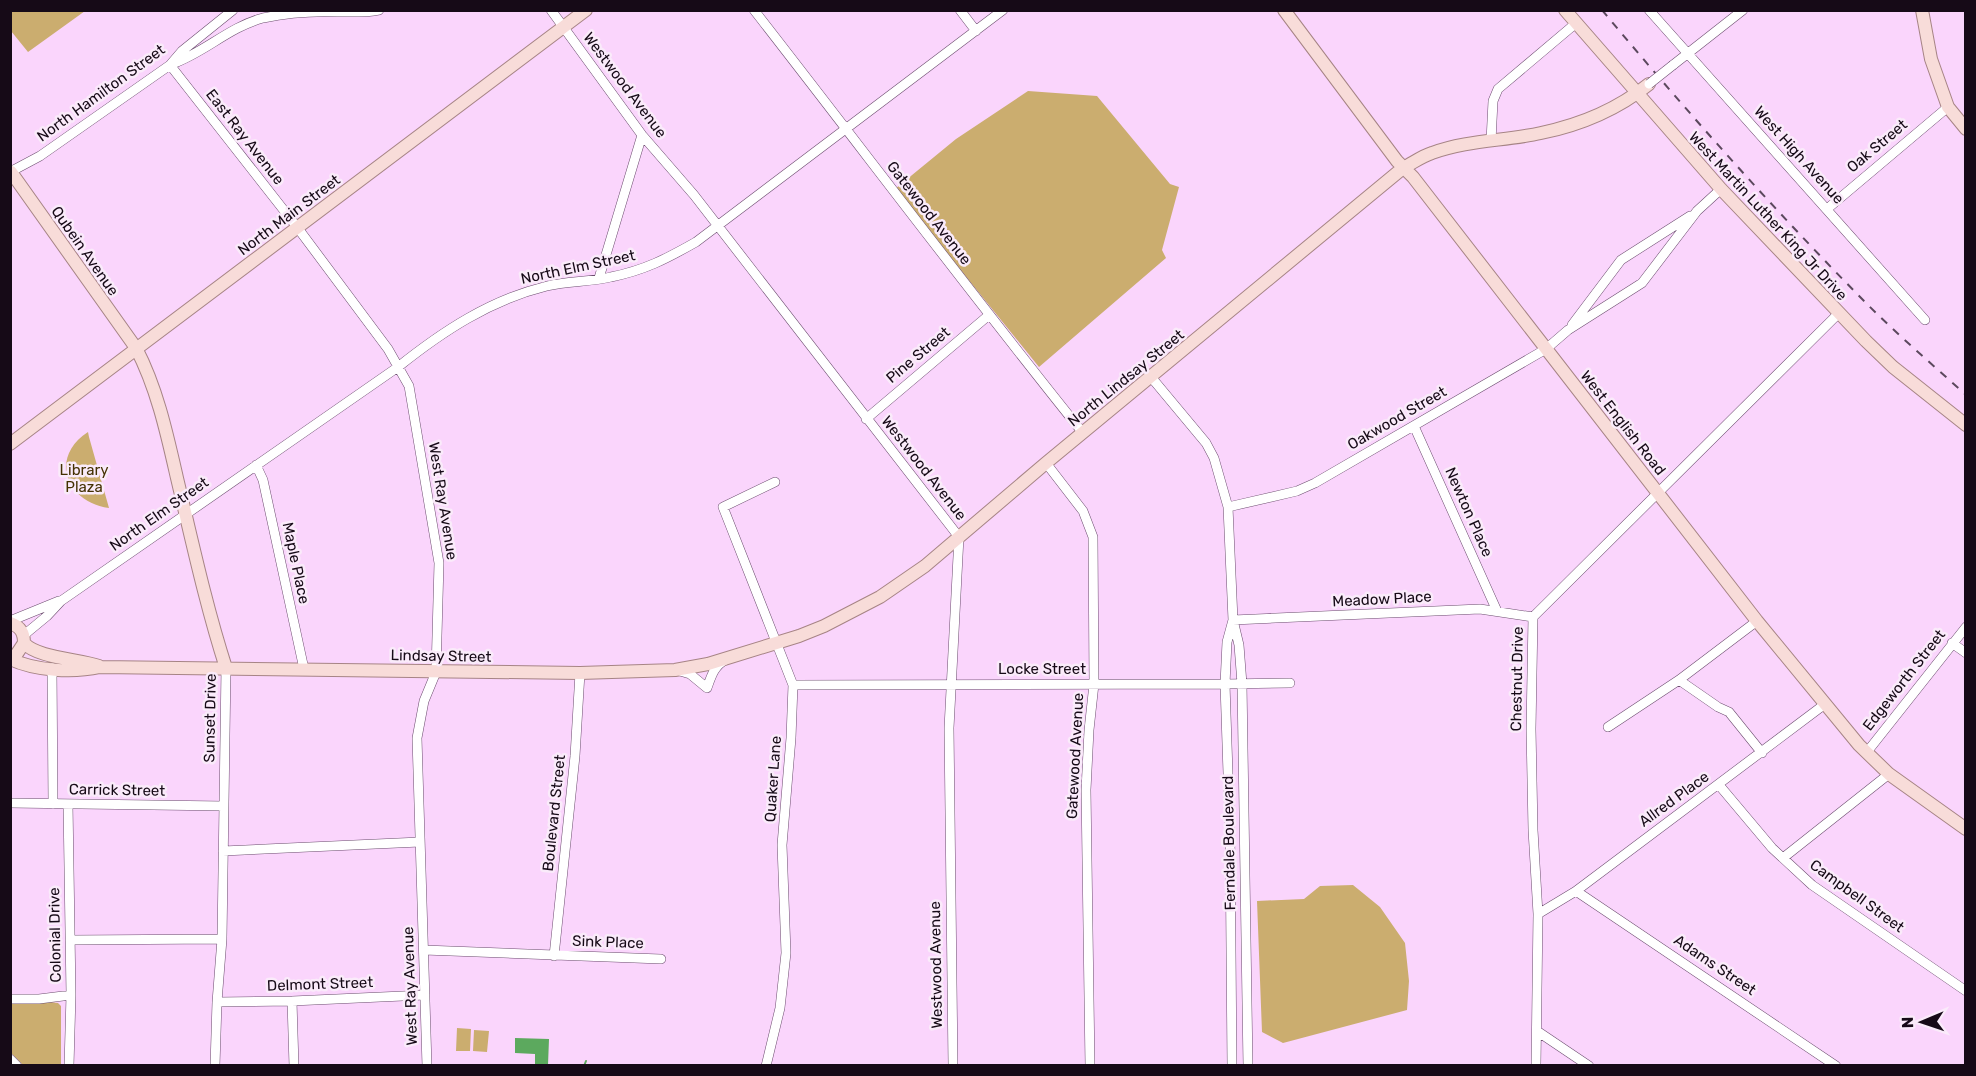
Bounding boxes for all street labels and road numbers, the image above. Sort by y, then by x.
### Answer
street label: Westwood Avenue [579,29,671,141]
street label: North Hamilton Street [34,40,169,145]
street label: East Ray Avenue [202,86,288,188]
street label: West High Avenue [1750,102,1848,208]
street label: Oak Street [1843,116,1911,176]
street label: West Martin Luther King Jr Drive [1685,128,1851,304]
street label: Gatewood Avenue [883,158,975,268]
street label: North Main Street [234,171,344,259]
street label: Qubein Avenue [48,203,122,299]
street label: North Elm Street [519,246,637,288]
street label: Pine Street [882,323,954,387]
street label: North Lindsay Street [1064,326,1188,430]
street label: West English Road [1577,367,1669,479]
street label: Oakwood Street [1344,382,1450,454]
street label: Westwood Avenue [878,412,970,524]
street label: West Ray Avenue [425,441,461,561]
street label: Newton Place [1441,464,1497,560]
street label: North Elm Street [106,473,212,555]
street label: Maple Place [279,520,313,606]
street label: Meadow Place [1332,587,1432,611]
street label: Chestnut Drive [1507,626,1527,732]
street label: Edgeworth Street [1859,626,1949,734]
street label: Lindsay Street [390,646,492,666]
street label: Locke Street [998,660,1086,678]
street label: Sunset Drive [200,673,220,763]
street label: Gatewood Avenue [1063,692,1087,820]
street label: Quaker Lane [761,735,785,823]
street label: Boulevard Street [539,754,569,872]
street label: Allred Place [1635,768,1713,830]
street label: Ferndale Boulevard [1219,775,1239,911]
street label: Carrick Street [69,780,165,800]
street label: Campbell Street [1806,856,1908,936]
street label: Colonial Drive [45,887,65,983]
street label: Westwood Avenue [926,901,946,1029]
street label: West Ray Avenue [399,926,421,1046]
street label: Adams Street [1671,931,1760,999]
street label: Sink Place [572,932,644,952]
street label: Delmont Street [267,973,374,995]

